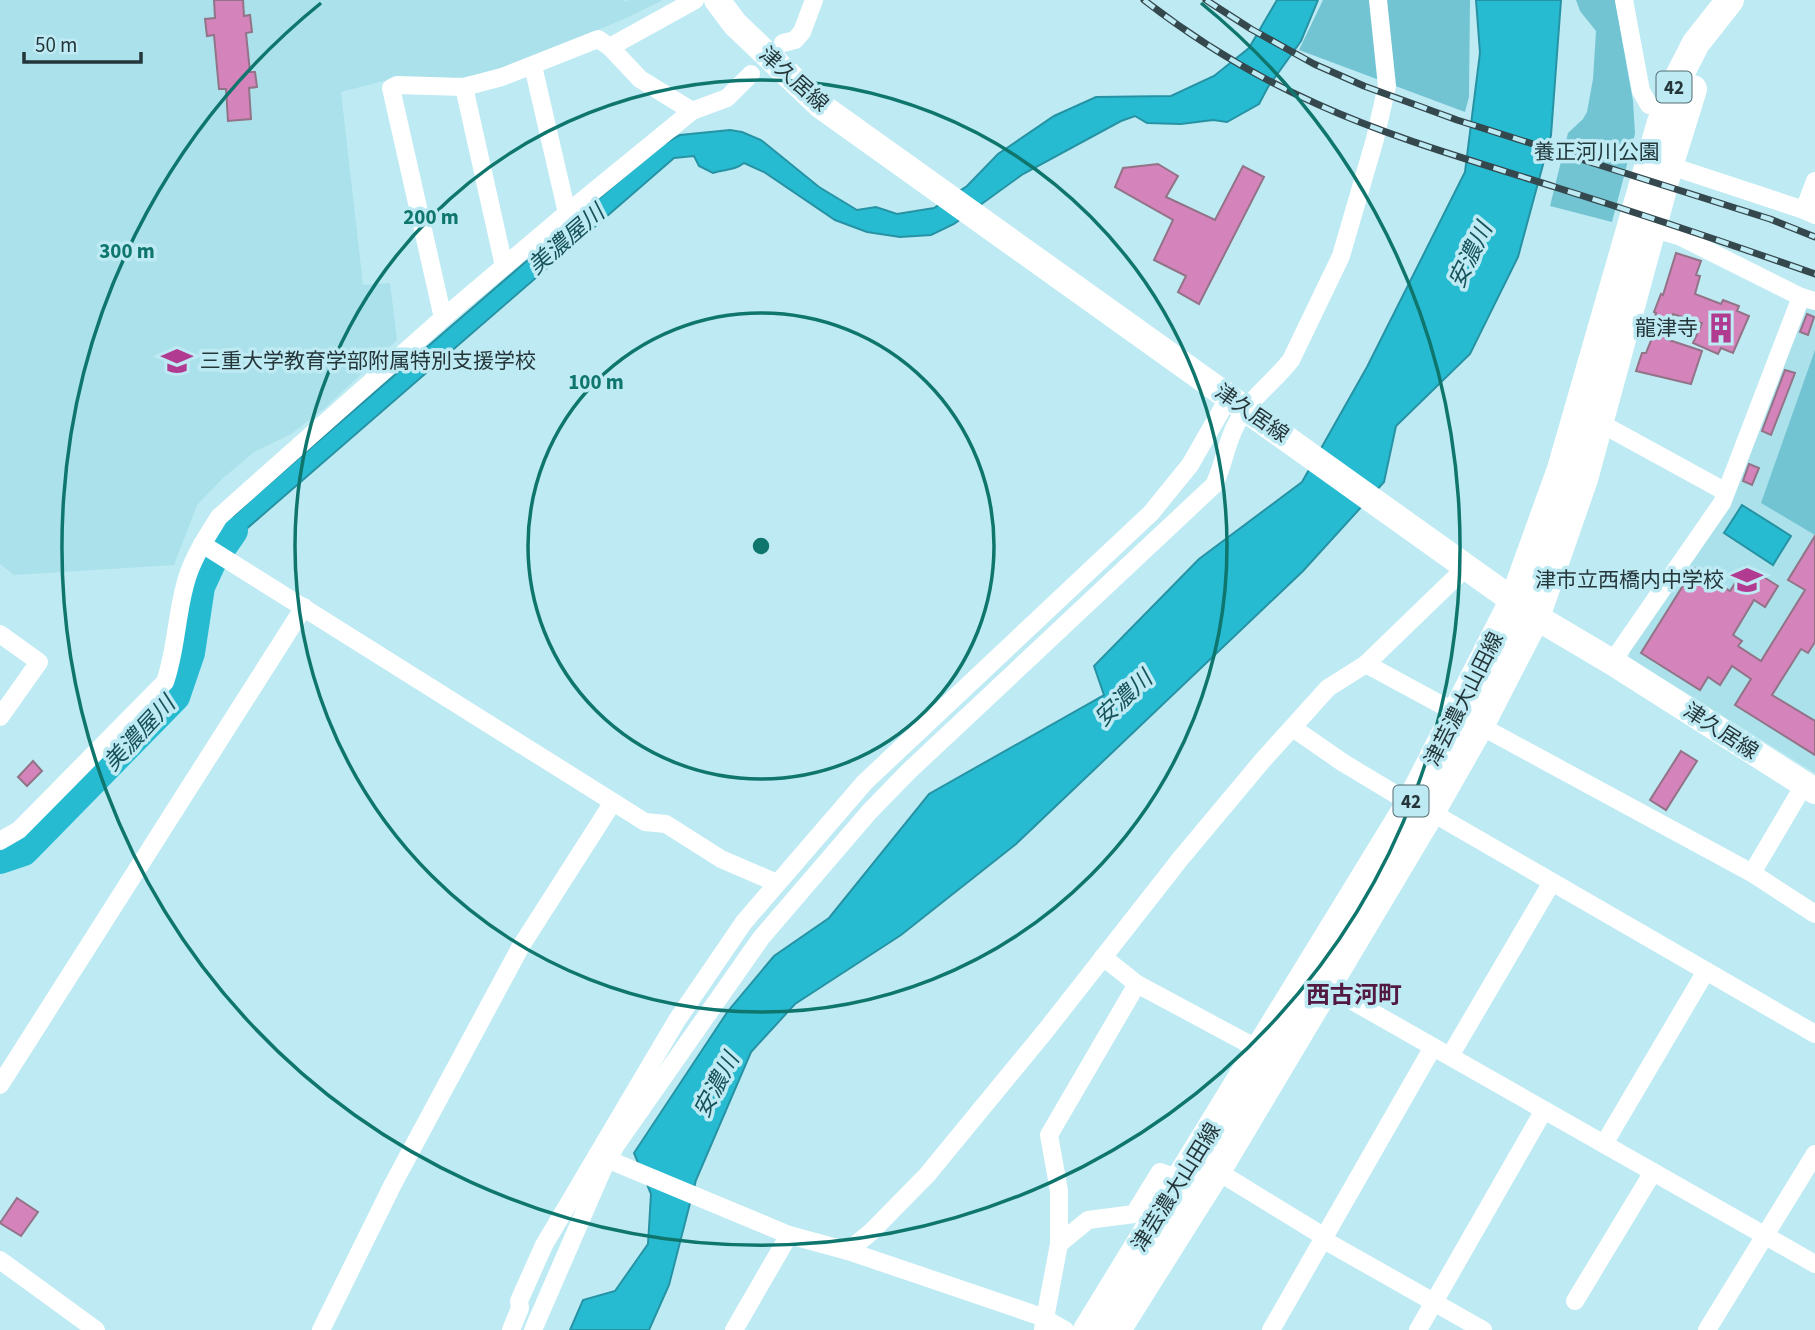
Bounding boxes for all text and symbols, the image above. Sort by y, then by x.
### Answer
scale bar [24,21,142,65]
text: 50 m [35,30,77,60]
street label: 津久居線 [753,40,835,118]
road number: 42 [1656,72,1692,102]
park label: 養正河川公園 [1534,137,1660,167]
water label: 美濃屋川 [521,195,614,282]
text: 200 m [403,202,459,232]
water label: 安濃川 [1440,214,1502,293]
text: 300 m [99,236,155,266]
building icon: 龍津寺 [1704,311,1738,345]
place label: 龍津寺 [1635,313,1698,343]
school or university icon: 三重大学教育学部附属特別支援学校 [160,344,194,378]
place label: 三重大学教育学部附属特別支援学校 [200,346,536,376]
text: 100 m [568,367,624,397]
street label: 津久居線 [1209,377,1295,449]
centre of rings [749,534,773,558]
school or university icon: 津市立西橋内中学校 [1730,563,1764,597]
place label: 津市立西橋内中学校 [1535,565,1724,595]
street label: 津芸濃大山田線 [1417,627,1511,771]
water label: 安濃川 [1087,661,1162,734]
water label: 美濃屋川 [96,686,185,778]
street label: 津久居線 [1678,696,1764,766]
road number: 42 [1394,786,1428,816]
district label: 西古河町 [1306,978,1402,1013]
water label: 安濃川 [686,1044,749,1123]
street label: 津芸濃大山田線 [1124,1117,1228,1257]

